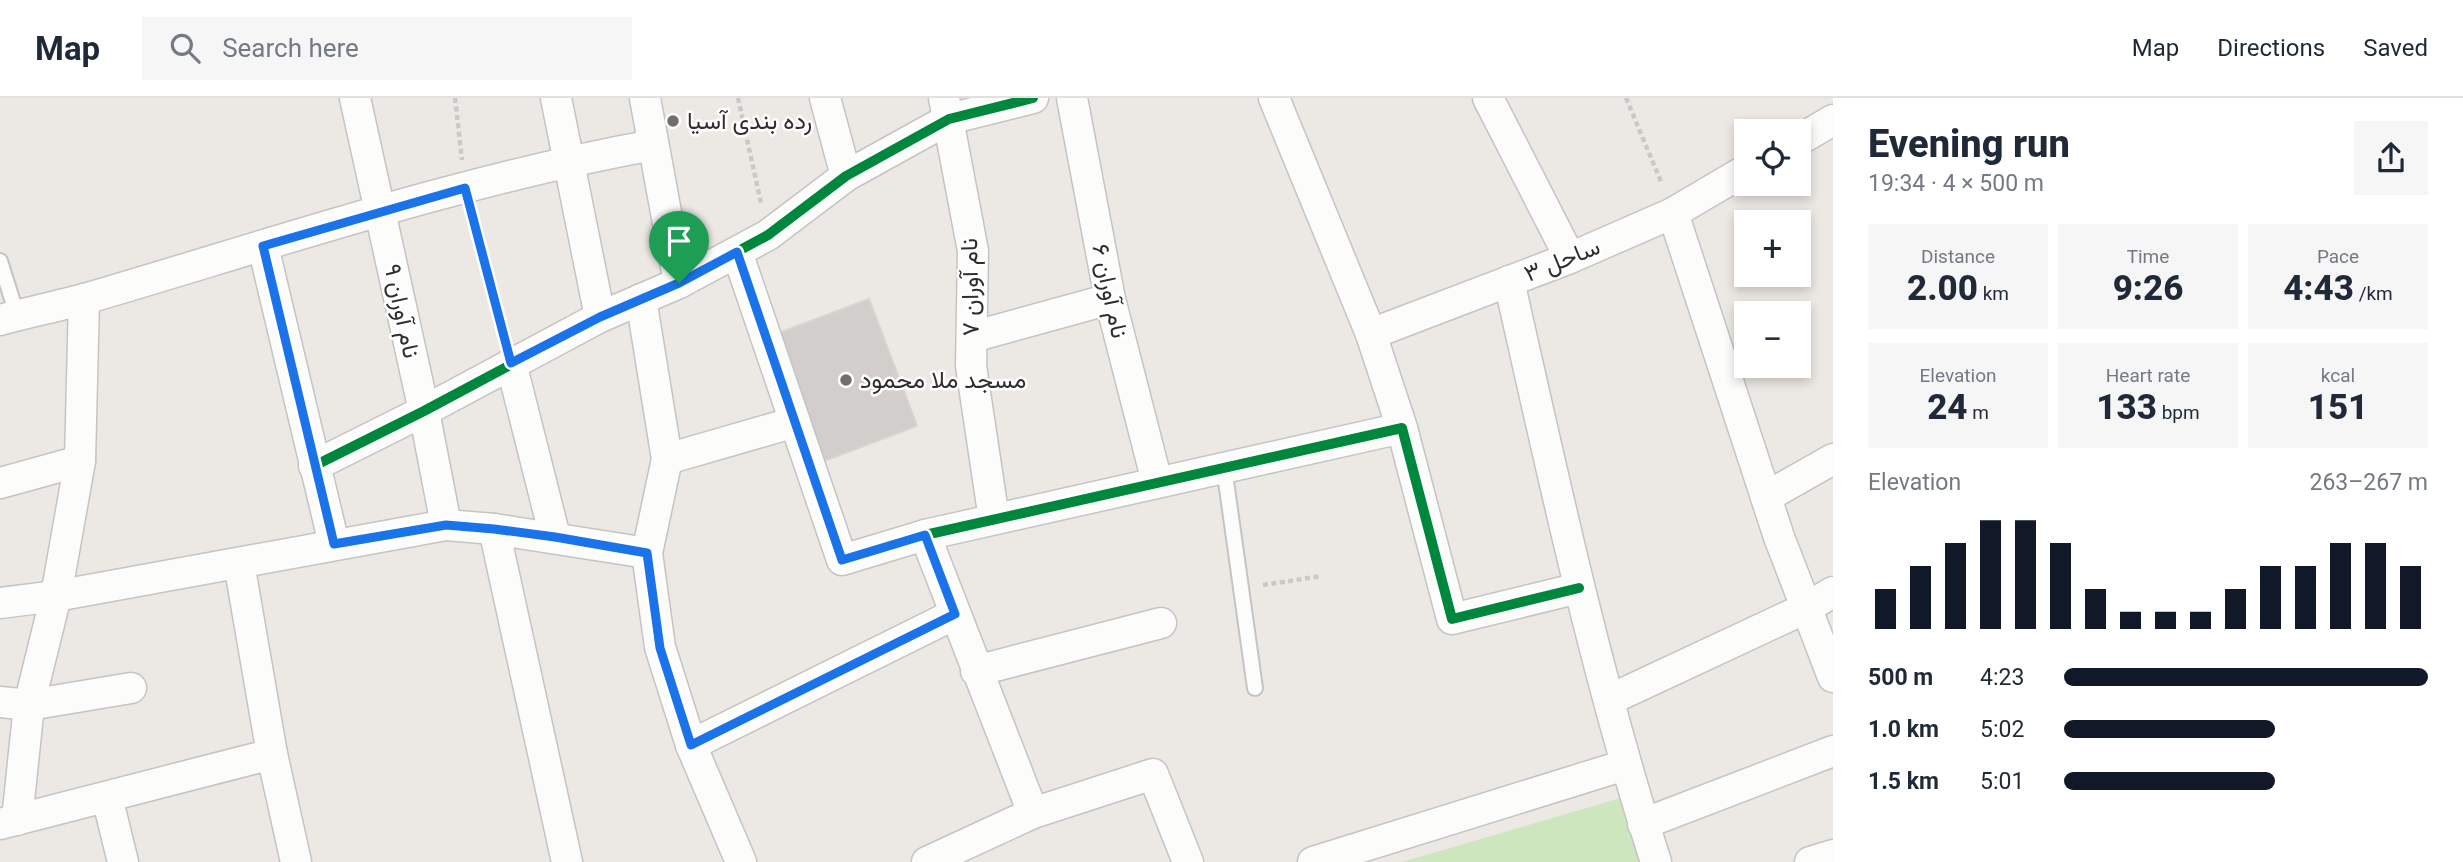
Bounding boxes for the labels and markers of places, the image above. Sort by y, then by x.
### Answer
place label: رده بندی آسیا [687,107,812,136]
marker: رده بندی آسیا [665,113,681,129]
pin [649,211,709,283]
place label: مسجد ملا محمود [860,366,1026,395]
marker: مسجد ملا محمود [838,372,854,388]

